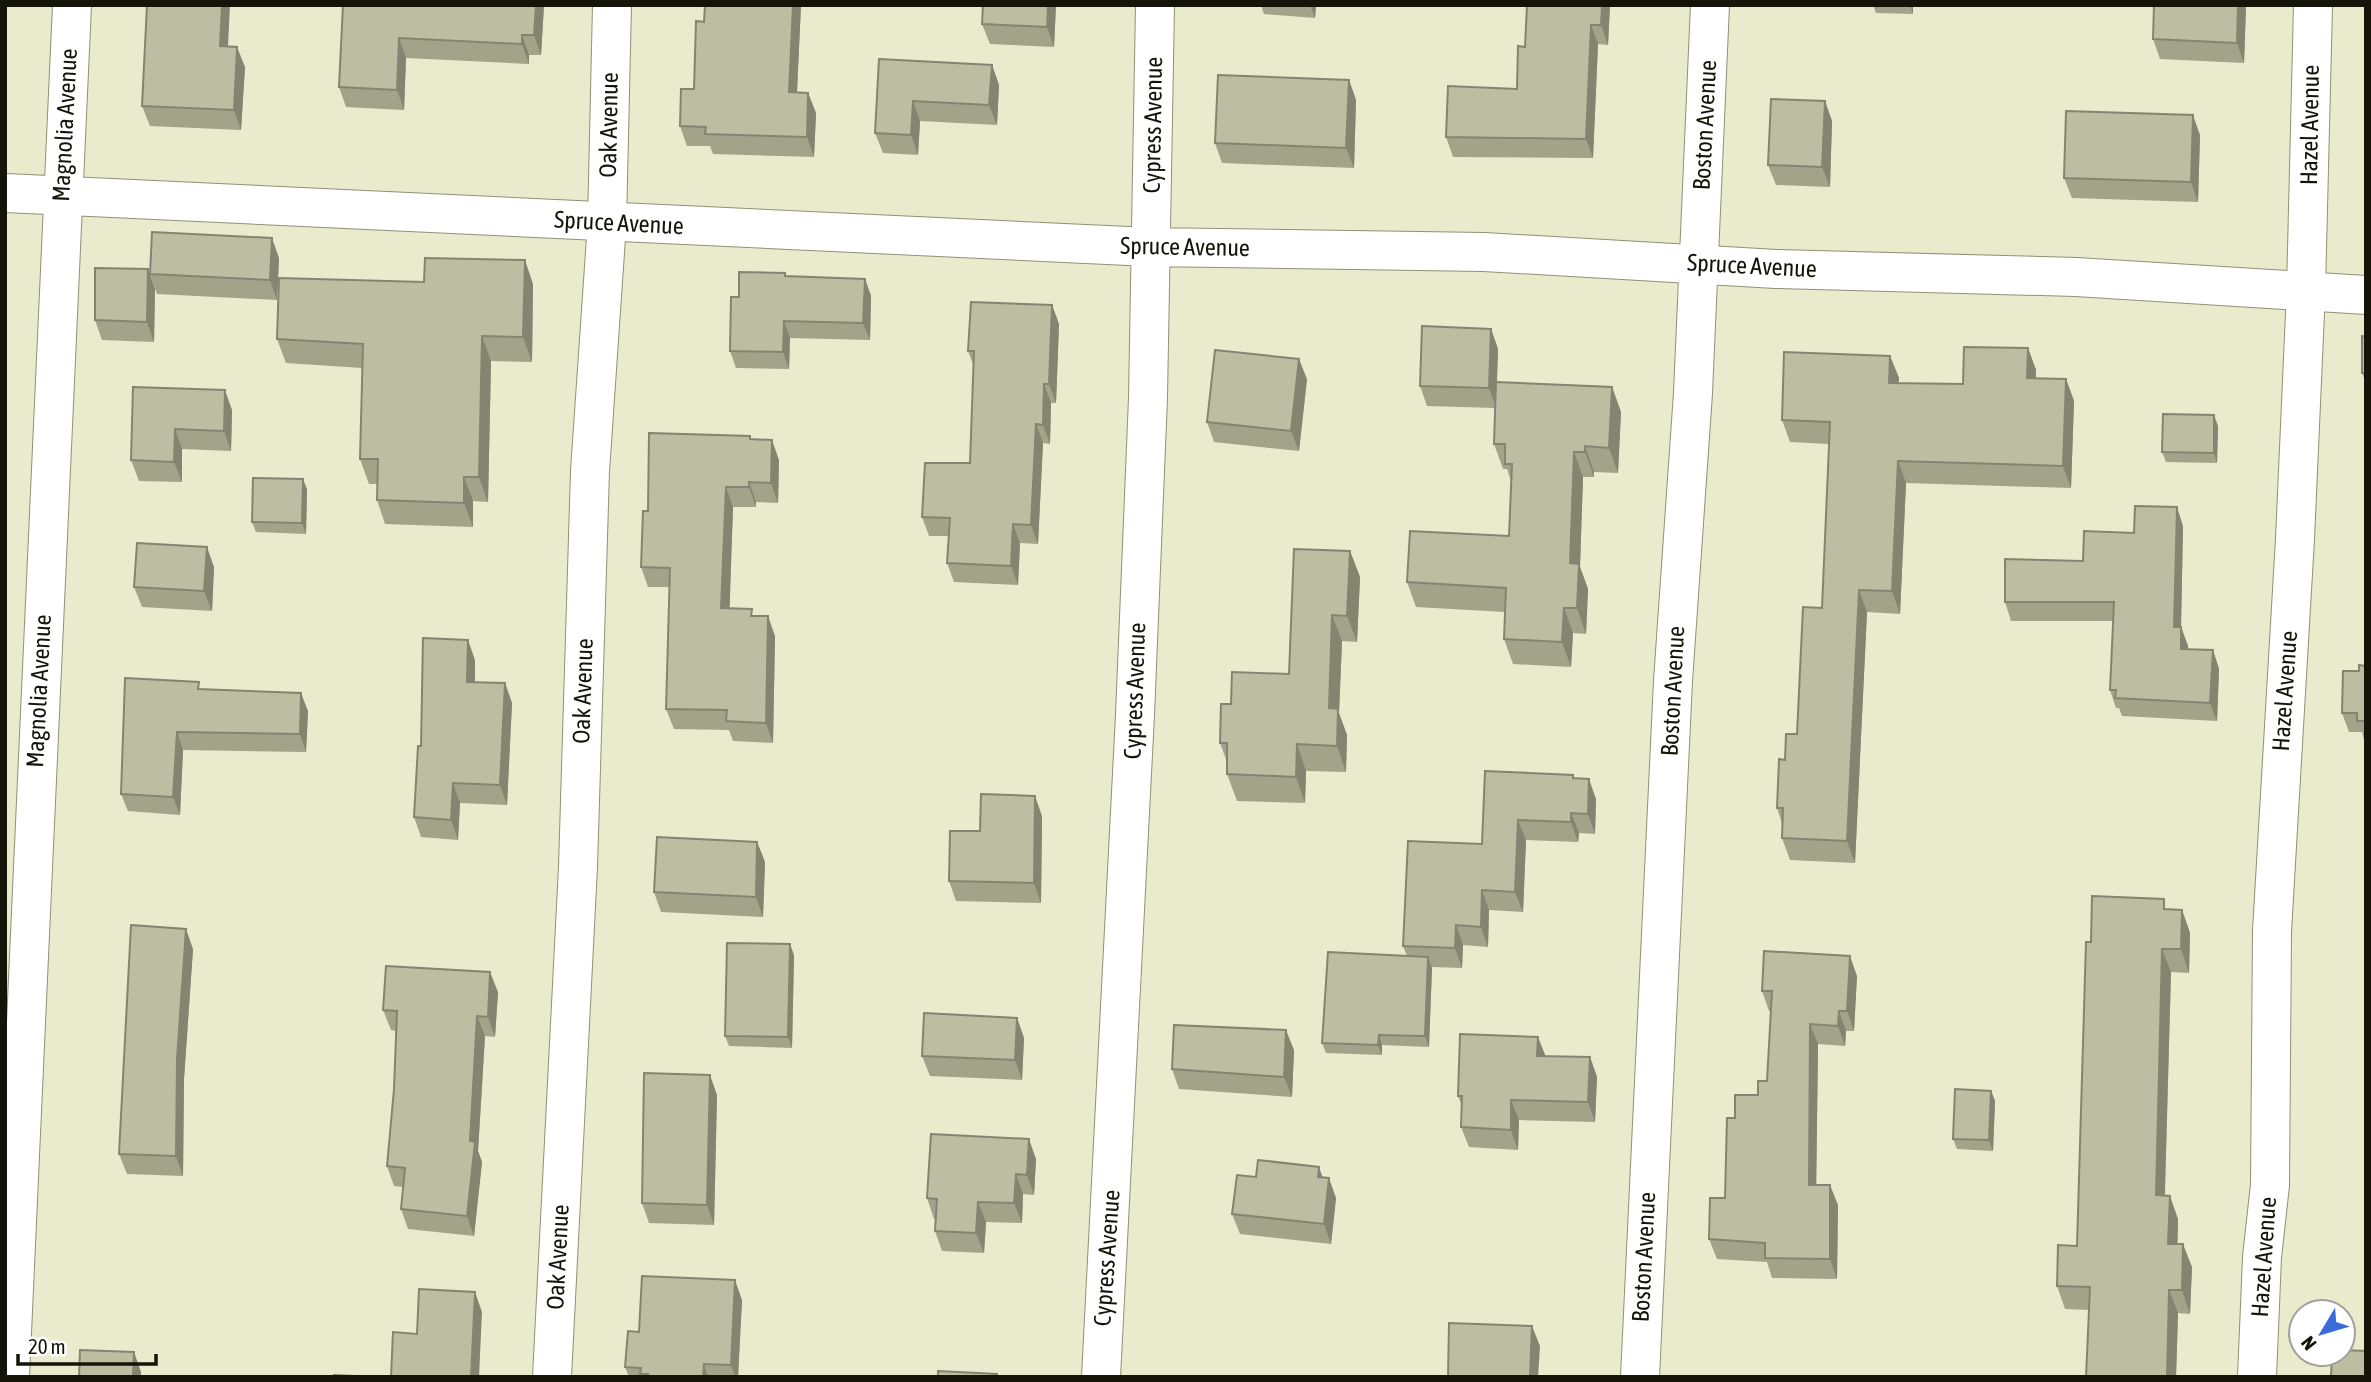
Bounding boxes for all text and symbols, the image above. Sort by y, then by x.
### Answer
street label: Magnolia Avenue [47,48,82,202]
street label: Cypress Avenue [1138,56,1167,194]
street label: Boston Avenue [1688,59,1721,191]
street label: Hazel Avenue [2295,65,2324,185]
street label: Oak Avenue [594,72,623,178]
street label: Spruce Avenue [554,206,684,239]
street label: Spruce Avenue [1120,232,1250,261]
street label: Spruce Avenue [1687,249,1817,282]
street label: Magnolia Avenue [21,614,56,768]
street label: Cypress Avenue [1119,622,1150,760]
street label: Boston Avenue [1656,625,1689,757]
street label: Hazel Avenue [2267,630,2302,752]
street label: Oak Avenue [567,638,598,744]
street label: Cypress Avenue [1088,1189,1125,1327]
street label: Boston Avenue [1627,1191,1660,1323]
street label: Hazel Avenue [2246,1196,2281,1318]
street label: Oak Avenue [541,1204,574,1310]
north arrow [2287,1298,2357,1368]
scale bar [18,1322,156,1366]
text: N [2296,1332,2321,1355]
text: 20 m [28,1334,66,1358]

